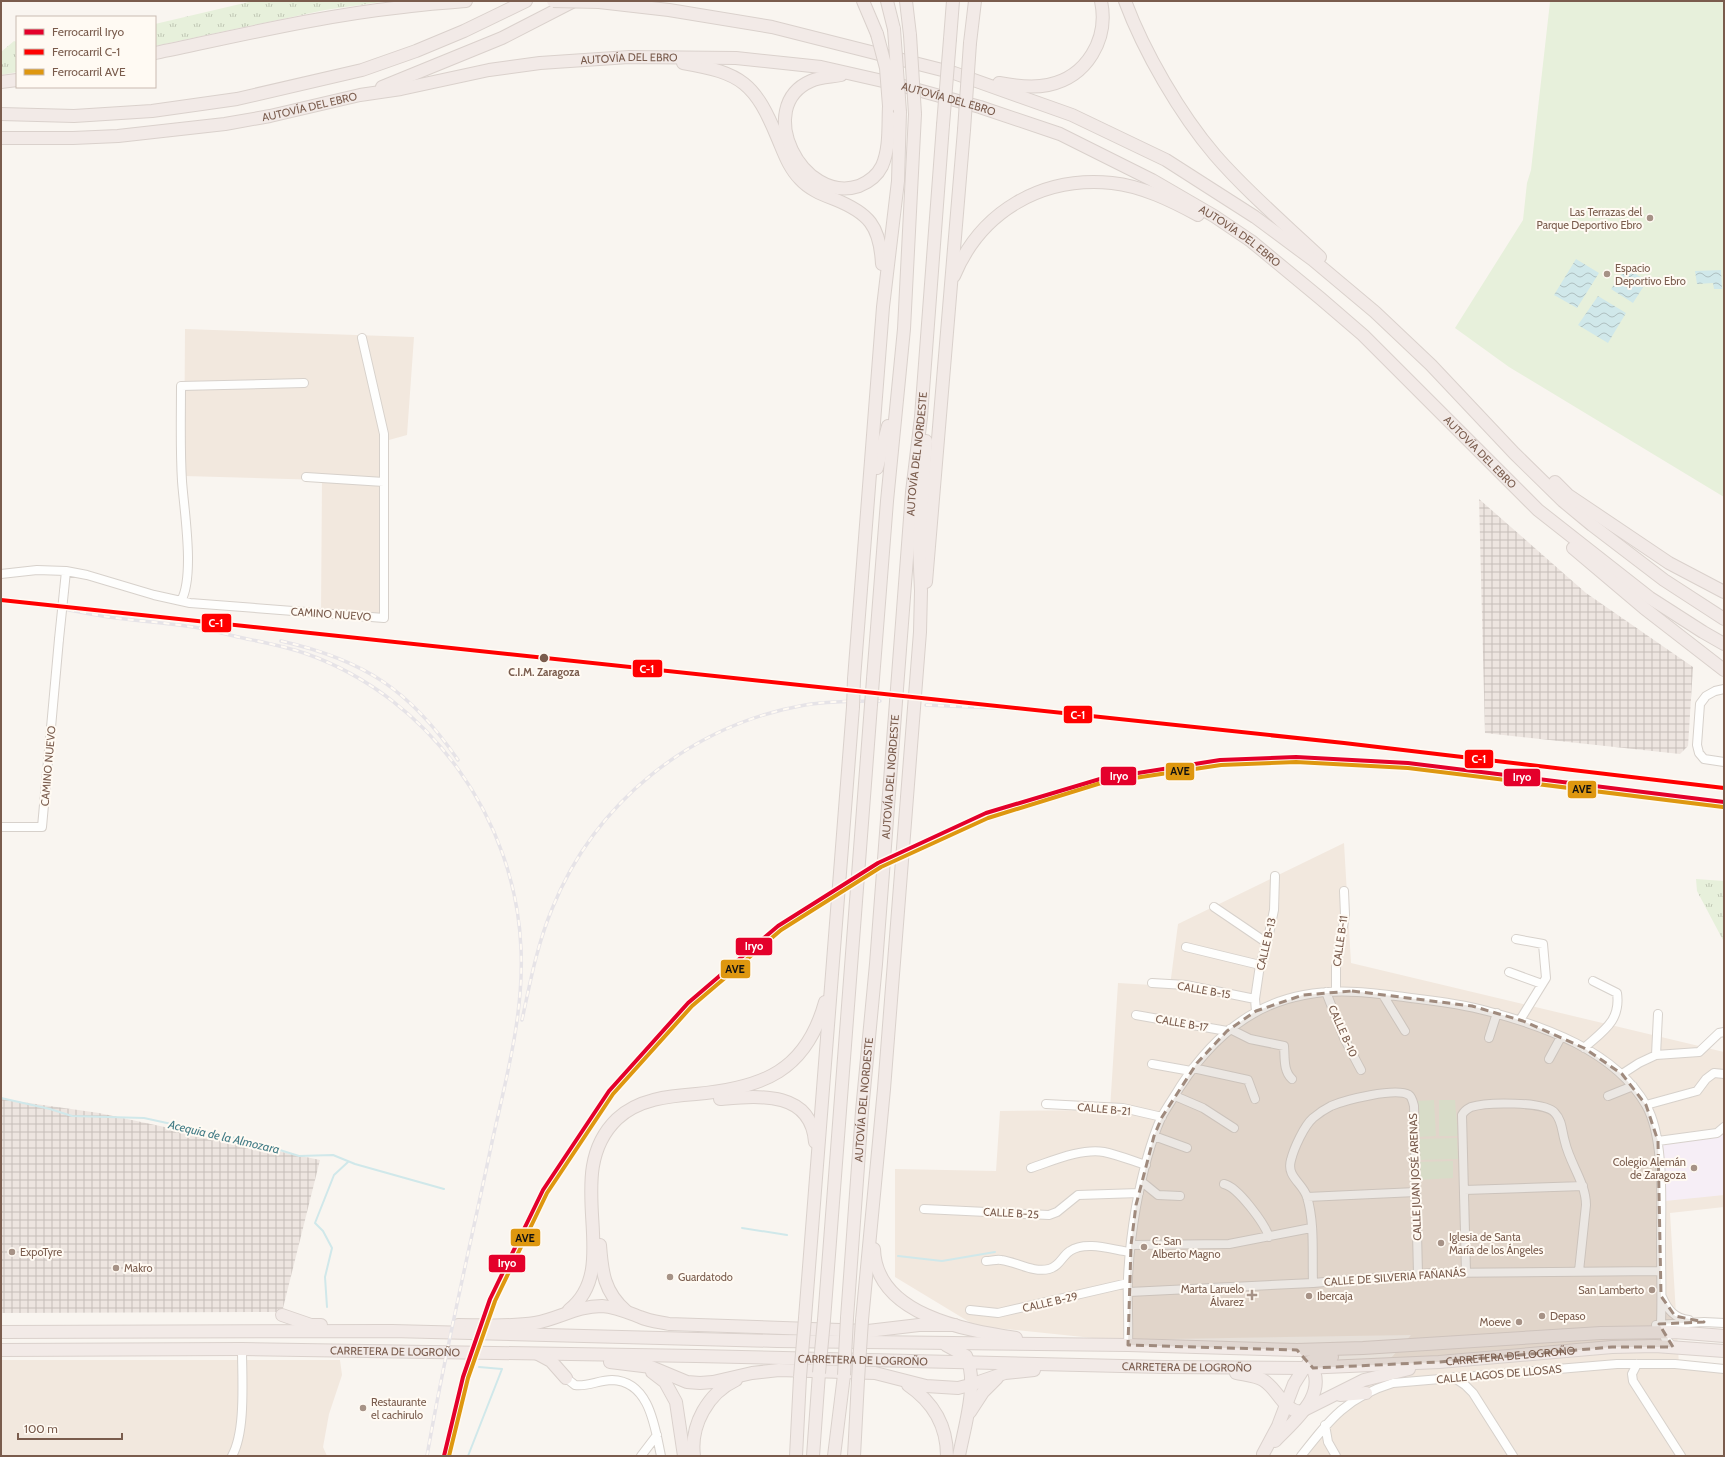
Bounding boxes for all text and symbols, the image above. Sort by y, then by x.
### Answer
legend [16,16,156,88]
text: Ferrocarril Iryo [52,24,124,39]
text: Ferrocarril C-1 [52,44,120,59]
street label: AUTOVÍA DEL EBRO [580,50,678,67]
text: Ferrocarril AVE [52,64,126,79]
street label: AUTOVÍA DEL EBRO [900,79,998,119]
street label: AUTOVÍA DEL EBRO [261,89,359,124]
street label: AUTOVÍA DEL EBRO [1197,202,1284,270]
place label: Las Terrazas del Parque Deportivo Ebro [1537,205,1642,232]
marker: Las Terrazas del Parque Deportivo Ebro [1645,213,1655,223]
place label: Espacio Deportivo Ebro [1615,261,1686,288]
marker: Espacio Deportivo Ebro [1602,269,1612,279]
street label: AUTOVÍA DEL NORDESTE [903,391,930,516]
street label: AUTOVÍA DEL EBRO [1441,413,1520,492]
street label: CAMINO NUEVO [290,604,372,624]
line badge: C-1 [201,613,232,633]
text: C-1 [209,616,223,630]
marker: C.I.M. Zaragoza [538,652,550,664]
line badge: C-1 [632,659,663,678]
text: C-1 [640,662,654,676]
place label: C.I.M. Zaragoza [508,665,580,679]
line badge: C-1 [1063,705,1093,724]
text: C-1 [1071,708,1085,722]
street label: AUTOVÍA DEL NORDESTE [879,714,902,840]
street label: CAMINO NUEVO [38,725,59,807]
line badge: C-1 [1464,749,1494,769]
text: C-1 [1472,752,1486,766]
line badge: AVE [1165,762,1195,781]
text: AVE [1170,764,1190,778]
line badge: Iryo [1100,766,1137,786]
line badge: Iryo [1503,768,1541,787]
text: Iryo [1110,769,1128,783]
text: Iryo [1513,770,1531,784]
line badge: AVE [1567,780,1597,799]
text: AVE [1572,782,1592,796]
street label: CALLE B-11 [1329,915,1351,967]
street label: CALLE B-13 [1253,916,1279,972]
line badge: Iryo [735,937,773,956]
text: Iryo [745,939,763,953]
line badge: AVE [720,959,751,979]
text: AVE [725,962,745,976]
street label: CALLE B-15 [1176,978,1232,1002]
street label: CALLE B-10 [1325,1003,1361,1059]
street label: CALLE B-17 [1155,1011,1210,1035]
street label: AUTOVÍA DEL NORDESTE [851,1037,876,1162]
street label: CALLE B-21 [1077,1100,1131,1118]
street label: CALLE JUAN JOSÉ ARENAS [1406,1112,1424,1241]
water label: Acequia de la Almozara [166,1116,281,1157]
place label: Colegio Alemán de Zaragoza [1613,1155,1687,1182]
marker: Colegio Alemán de Zaragoza [1689,1163,1699,1173]
street label: CALLE B-25 [983,1205,1039,1221]
line badge: AVE [510,1228,541,1247]
place label: Iglesia de Santa María de los Ángeles [1449,1230,1544,1257]
text: AVE [515,1231,535,1245]
place label: C. San Alberto Magno [1152,1234,1221,1261]
marker: Iglesia de Santa María de los Ángeles [1436,1238,1446,1248]
marker: C. San Alberto Magno [1139,1242,1149,1252]
place label: ExpoTyre [20,1245,62,1259]
marker: ExpoTyre [7,1247,17,1257]
line badge: Iryo [488,1254,526,1273]
text: Iryo [498,1256,516,1270]
place label: Makro [124,1261,152,1275]
marker: Makro [111,1263,121,1273]
street label: CALLE DE SILVERIA FAÑANÁS [1324,1265,1467,1289]
place label: Guardatodo [678,1270,733,1284]
marker: Guardatodo [665,1272,675,1282]
place label: Marta Laruelo Álvarez [1181,1282,1244,1309]
place label: San Lamberto [1578,1283,1644,1297]
marker: San Lamberto [1647,1285,1657,1295]
street label: CALLE B-29 [1021,1289,1079,1315]
place label: Ibercaja [1317,1289,1353,1303]
marker: Marta Laruelo Álvarez [1247,1290,1257,1300]
marker: Ibercaja [1304,1291,1314,1301]
place label: Depaso [1550,1309,1586,1323]
marker: Depaso [1537,1311,1547,1321]
place label: Moeve [1480,1315,1511,1329]
marker: Moeve [1514,1317,1524,1327]
street label: CARRETERA DE LOGROÑO [330,1343,461,1359]
street label: CARRETERA DE LOGROÑO [1445,1343,1576,1368]
street label: CARRETERA DE LOGROÑO [798,1351,929,1368]
street label: CARRETERA DE LOGROÑO [1122,1359,1252,1375]
street label: CALLE LAGOS DE LLOSAS [1436,1362,1563,1386]
place label: Restaurante el cachirulo [371,1395,427,1422]
marker: Restaurante el cachirulo [358,1403,368,1413]
scale bar [18,1415,122,1441]
text: 100 m [24,1421,58,1436]

